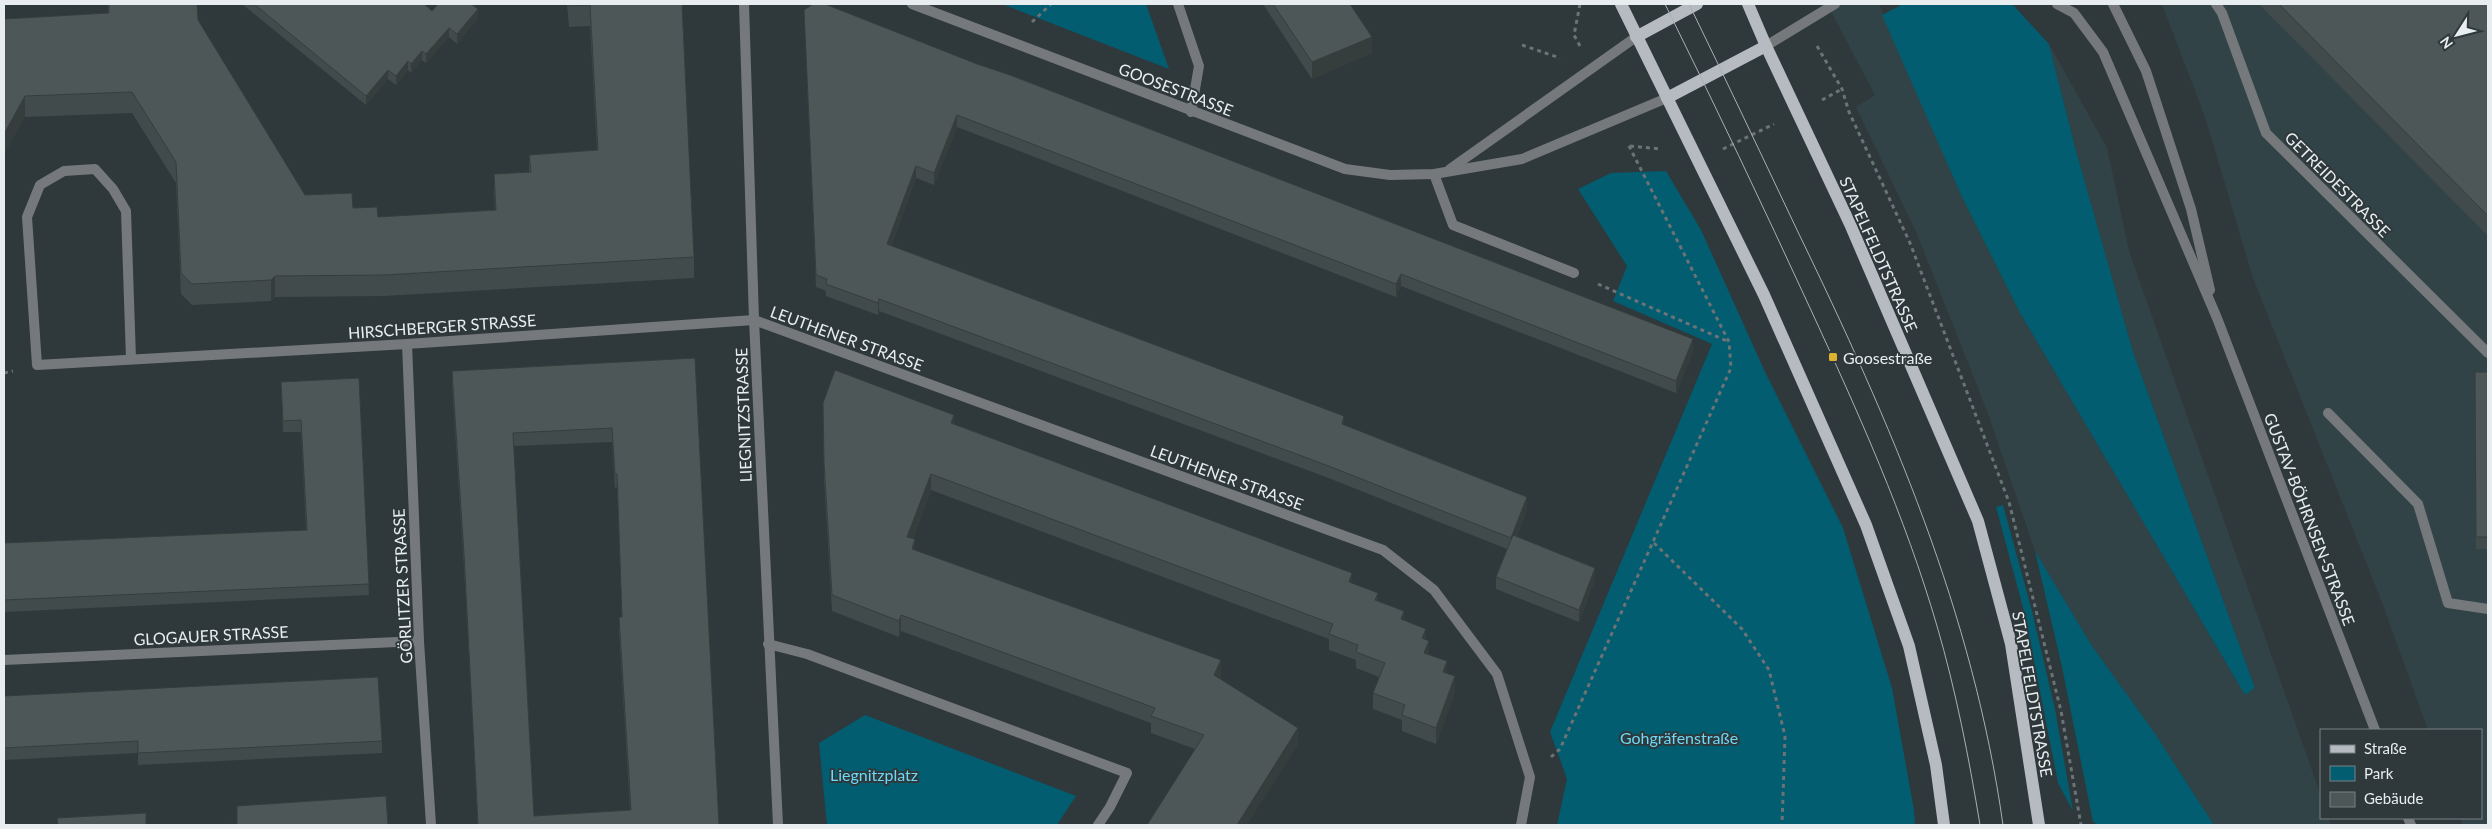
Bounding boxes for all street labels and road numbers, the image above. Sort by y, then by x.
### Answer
street label: GOOSESTRASSE [1116,58,1236,120]
street label: GETREIDESTRASSE [2281,127,2395,241]
street label: STAPELFELDTSTRASSE [1836,173,1922,335]
street label: LEUTHENER STRASSE [768,301,926,375]
street label: HIRSCHBERGER STRASSE [347,310,537,342]
street label: LIEGNITZSTRASSE [731,347,755,483]
street label: GUSTAV-BÖHRNSEN-STRASSE [2261,410,2359,628]
street label: LEUTHENER STRASSE [1148,440,1306,514]
street label: GÖRLITZER STRASSE [388,508,416,664]
street label: STAPELFELDTSTRASSE [2009,610,2057,778]
street label: GLOGAUER STRASSE [133,621,289,649]

